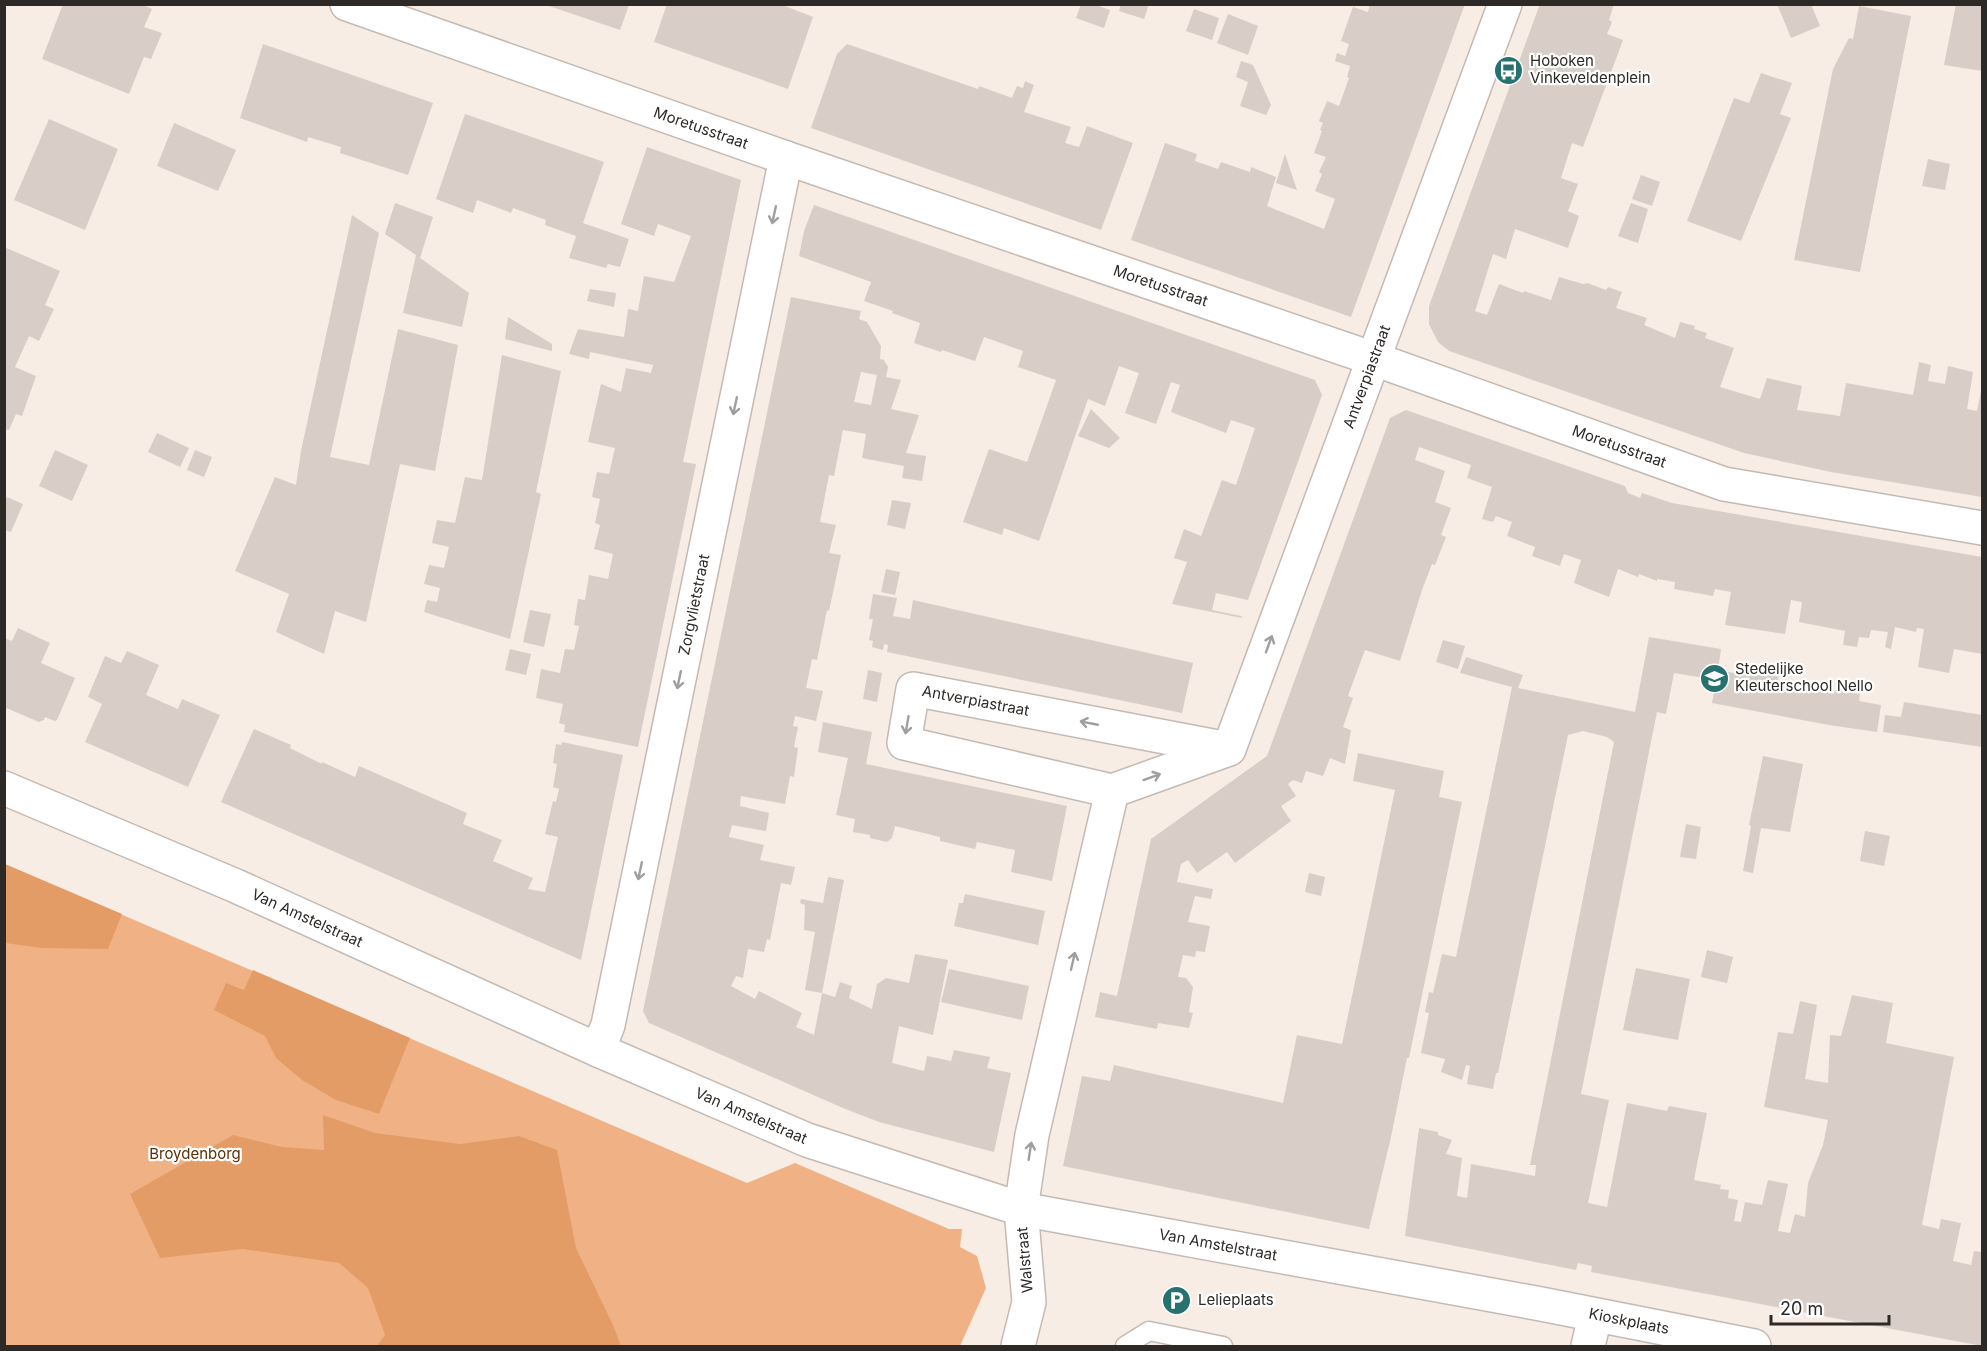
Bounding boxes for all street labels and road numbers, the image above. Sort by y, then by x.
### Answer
street label: Moretusstraat [651,102,751,153]
street label: Moretusstraat [1111,261,1211,311]
street label: Antverpiastraat [1339,322,1394,431]
street label: Moretusstraat [1570,421,1669,472]
street label: Zorgvlietstraat [674,552,713,657]
street label: Antverpiastraat [921,681,1031,720]
street label: Van Amstelstraat [249,884,366,951]
street label: Van Amstelstraat [692,1083,810,1148]
street label: Van Amstelstraat [1157,1224,1279,1265]
street label: Walstraat [1012,1226,1037,1294]
street label: Kioskplaats [1587,1304,1671,1338]

